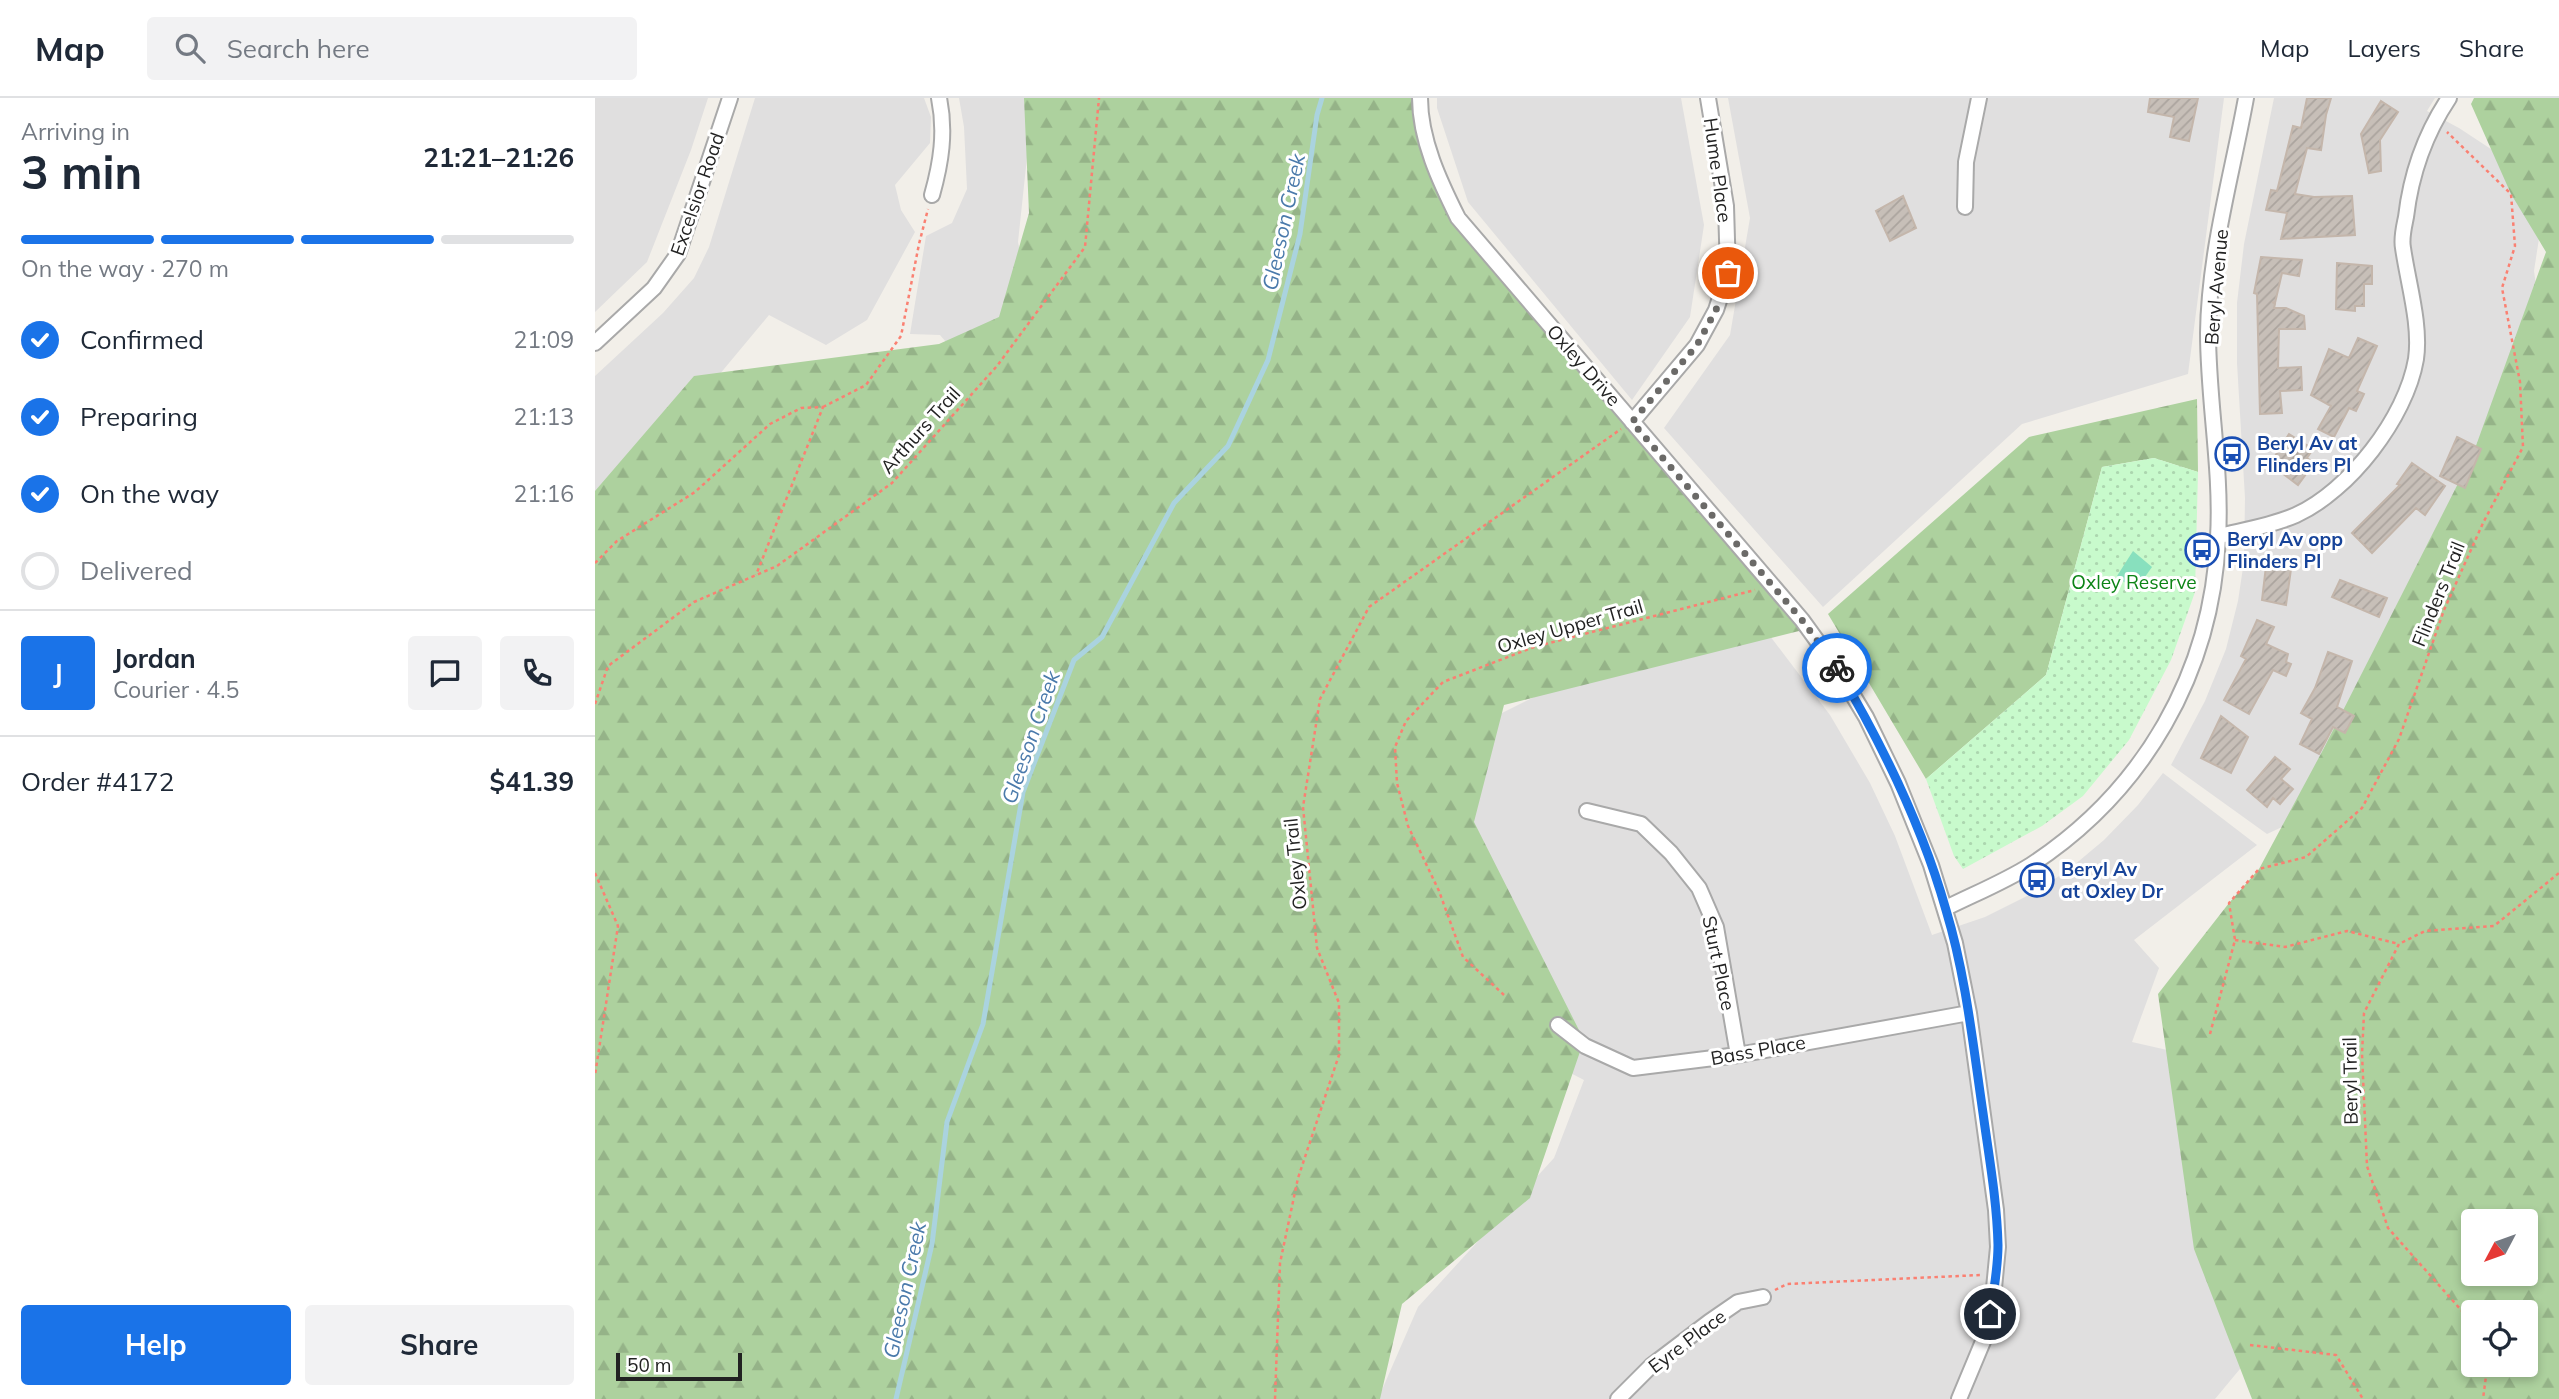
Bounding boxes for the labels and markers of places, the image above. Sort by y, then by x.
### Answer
pin [1698,243,1758,303]
place label: Beryl Av at Flinders Pl [2257,431,2357,477]
bus stop icon: Beryl Av at Flinders Pl [2213,435,2251,473]
place label: Beryl Av opp Flinders Pl [2227,527,2343,573]
bus stop icon: Beryl Av opp Flinders Pl [2183,531,2221,569]
place label: Beryl Av at Oxley Dr [2061,857,2164,903]
bus stop icon: Beryl Av at Oxley Dr [2018,861,2056,899]
pin [1960,1284,2020,1344]

